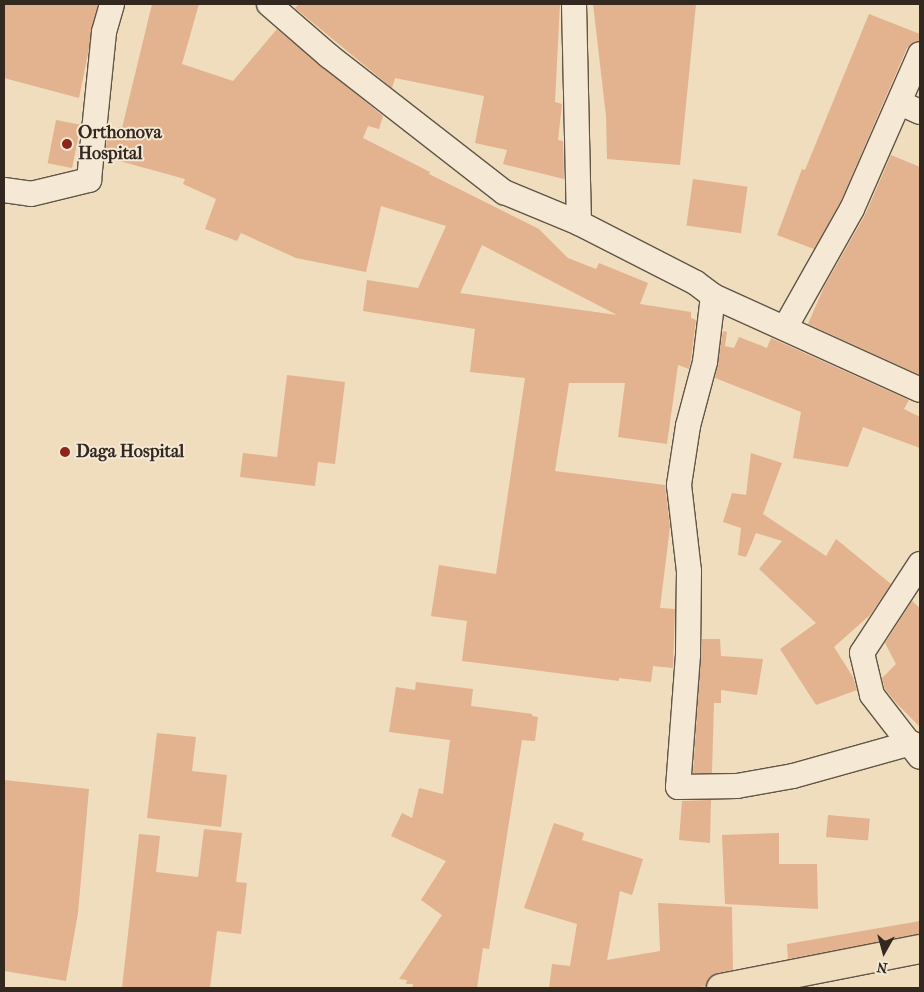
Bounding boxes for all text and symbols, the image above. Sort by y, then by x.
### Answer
place label: Orthonova Hospital [78,123,162,166]
marker: Orthonova Hospital [60,137,74,151]
place label: Daga Hospital [76,441,184,463]
marker: Daga Hospital [58,445,72,459]
north arrow [859,927,909,977]
text: N [876,958,888,976]

